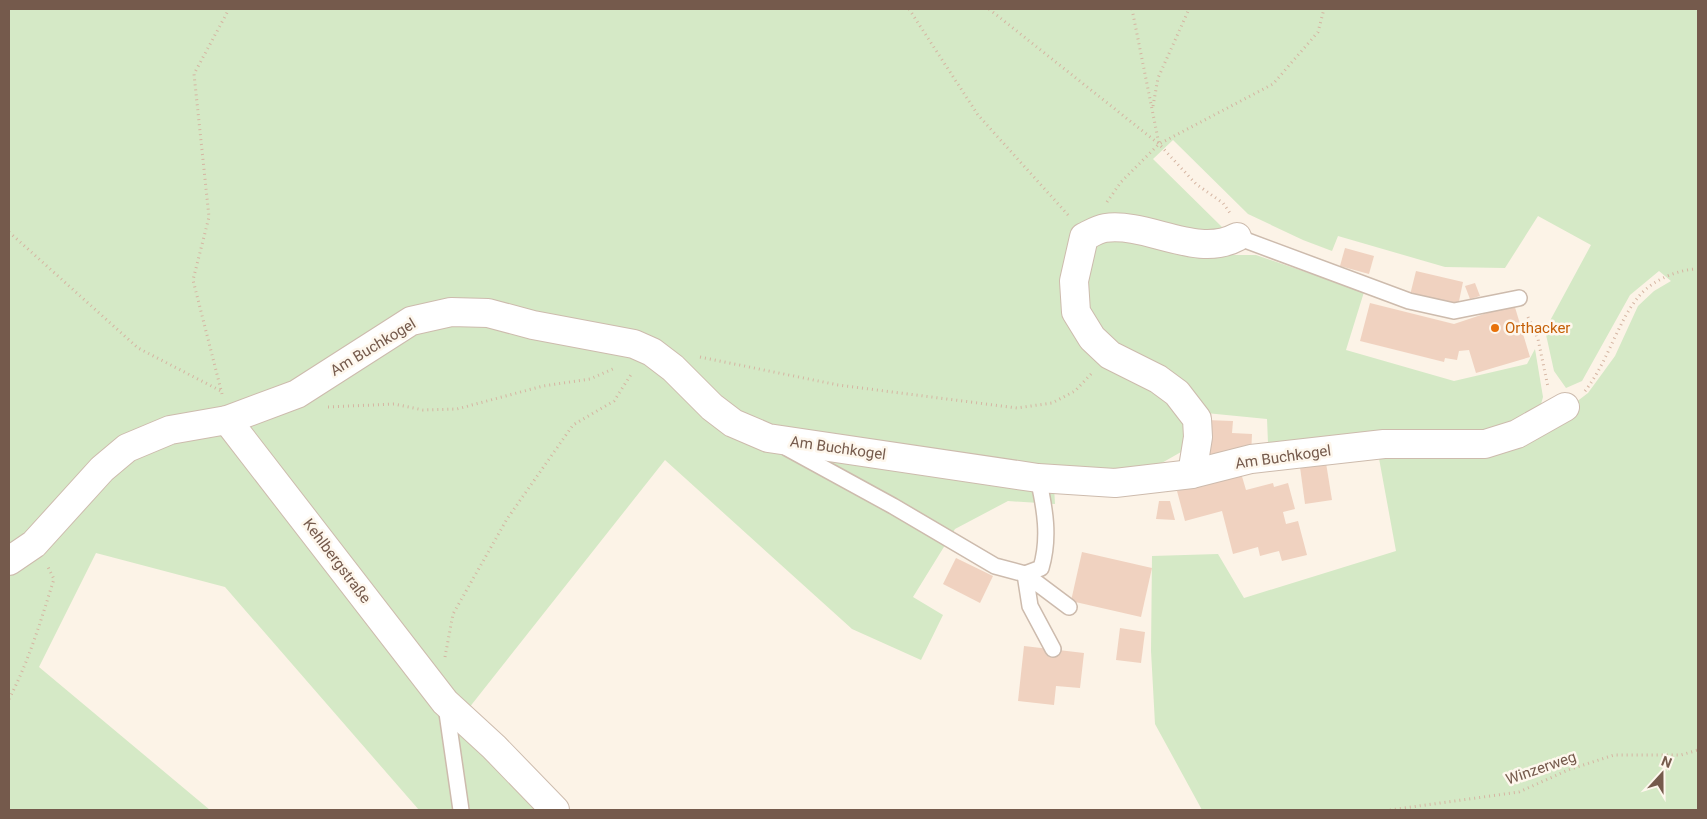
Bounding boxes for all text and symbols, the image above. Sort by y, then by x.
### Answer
street label: Am Buchkogel [327,314,419,380]
place label: Orthacker [1505,319,1570,337]
marker: Orthacker [1489,322,1501,334]
street label: Am Buchkogel [789,432,887,464]
street label: Am Buchkogel [1234,441,1332,473]
street label: Kehlbergstraße [299,515,375,607]
street label: Winzerweg [1503,748,1579,788]
north arrow [1637,749,1687,799]
text: N [1659,753,1674,771]

